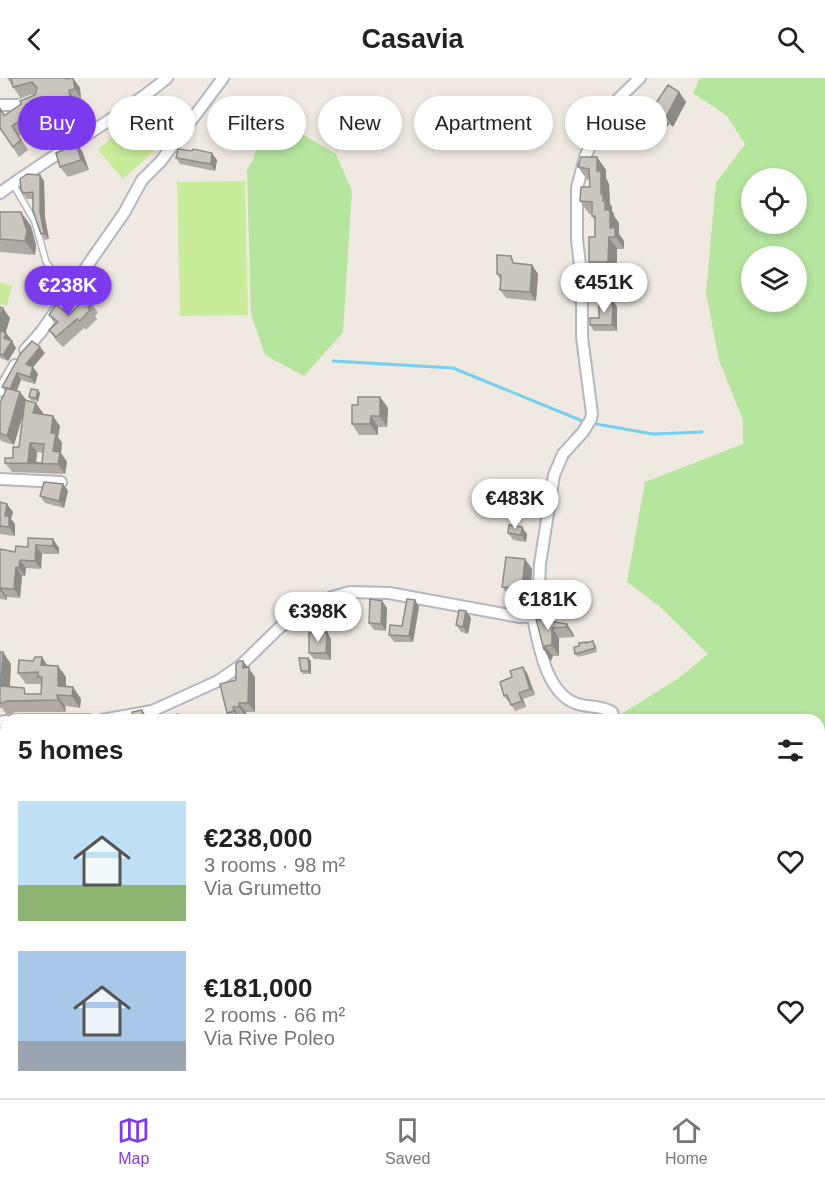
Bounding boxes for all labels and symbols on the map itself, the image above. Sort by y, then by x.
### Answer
pin: €451K [562,263,646,314]
pin: €238K [26,266,110,317]
pin: €483K [473,479,557,530]
pin: €181K [506,580,590,631]
pin: €398K [276,592,360,643]

